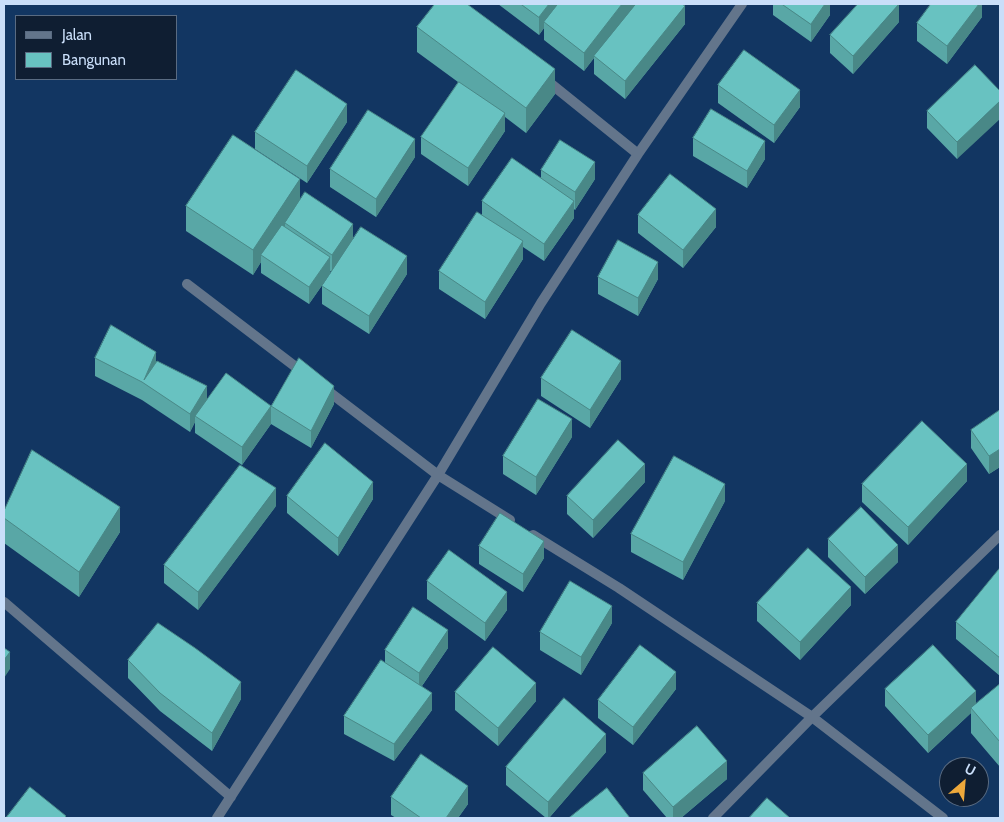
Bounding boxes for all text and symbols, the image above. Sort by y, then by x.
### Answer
legend [15,15,178,80]
text: Jalan [62,26,92,44]
text: Bangunan [62,51,126,69]
north arrow [939,757,989,807]
text: U [962,759,979,780]

